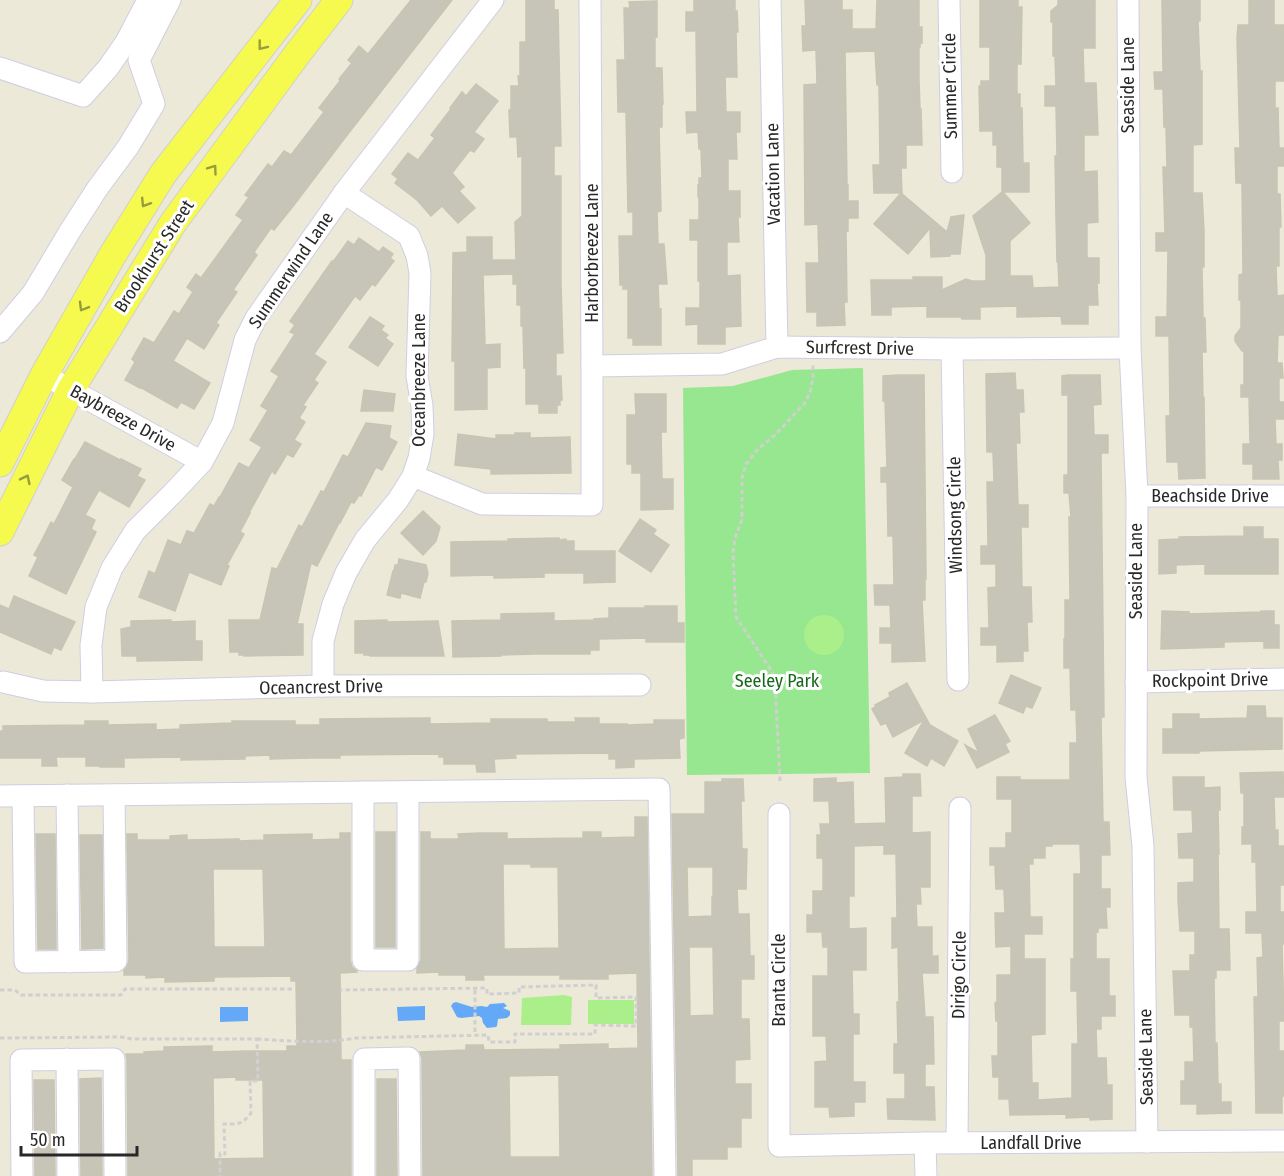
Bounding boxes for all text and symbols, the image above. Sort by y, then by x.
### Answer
street label: Summer Circle [938,33,962,139]
street label: Seaside Lane [1117,37,1139,133]
one-way arrow [258,40,269,51]
street label: Vacation Lane [761,123,785,225]
one-way arrow [205,164,216,175]
street label: Harborbreeze Lane [581,183,603,323]
street label: Brookhurst Street [109,195,199,316]
one-way arrow [142,196,153,207]
street label: Summerwind Lane [244,207,338,332]
one-way arrow [78,301,90,311]
street label: Oceanbreeze Lane [408,313,430,447]
street label: Surfcrest Drive [806,336,914,360]
street label: Baybreeze Drive [66,380,180,456]
street label: Windsong Circle [943,456,967,574]
one-way arrow [19,475,30,486]
street label: Beachside Drive [1151,485,1269,507]
street label: Seaside Lane [1125,523,1147,619]
street label: Rockpoint Drive [1152,668,1268,692]
park label: Seeley Park [735,670,820,692]
street label: Oceancrest Drive [259,675,383,699]
street label: Dirigo Circle [947,931,971,1019]
street label: Branta Circle [768,933,790,1027]
street label: Seaside Lane [1134,1009,1158,1105]
scale bar [21,1119,136,1157]
text: 50 m [30,1129,66,1151]
street label: Landfall Drive [980,1132,1082,1154]

